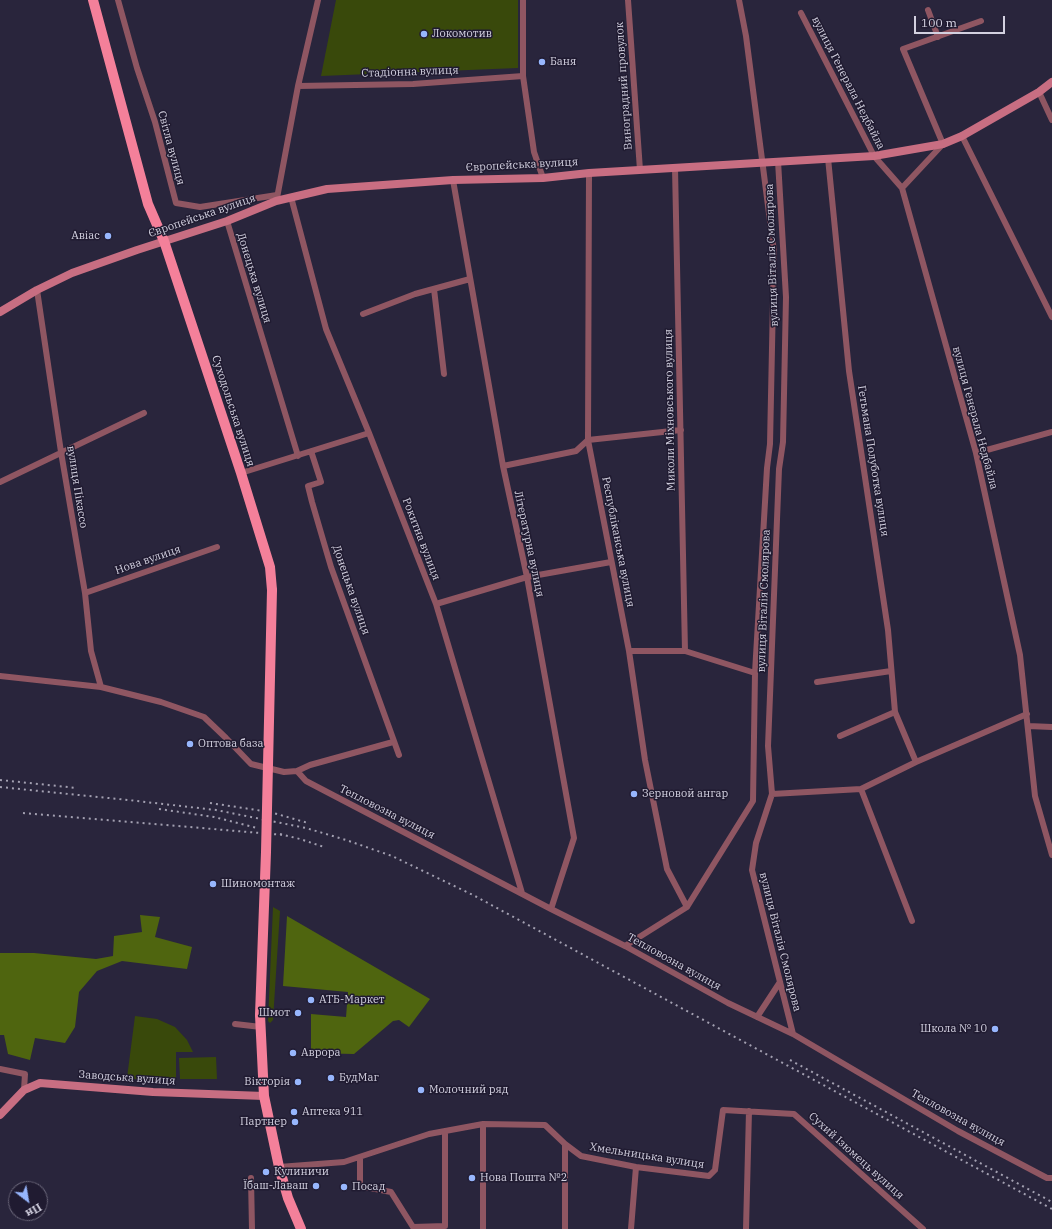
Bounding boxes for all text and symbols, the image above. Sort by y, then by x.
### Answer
scale bar [916,8,1007,34]
street label: вулиця Генерала Недбайла [809,14,887,152]
text: 100 m [921,15,957,30]
street label: Виноградний провулок [613,21,635,151]
place label: Локомотив [432,27,492,41]
marker: Локомотив [419,29,429,39]
place label: Баня [550,55,576,69]
marker: Баня [537,57,547,67]
street label: Стадіонна вулиця [361,64,459,80]
street label: Світла вулиця [155,109,187,187]
street label: Європейська вулиця [466,155,578,175]
street label: вулиця Віталія Смолярова [763,183,781,327]
street label: Європейська вулиця [147,191,257,241]
place label: Авіас [71,229,100,243]
marker: Авіас [103,231,113,241]
street label: Донецька вулиця [234,231,274,325]
street label: Миколи Міхновського вулиця [662,329,678,491]
street label: вулиця Генерала Недбайла [950,345,1000,491]
street label: Суходольська вулиця [209,354,257,468]
street label: Гетьмана Полуботка вулиця [855,385,891,537]
street label: вулиця Пікассо [64,445,90,529]
street label: Республіканська вулиця [599,476,637,608]
street label: Літературна вулиця [511,490,547,598]
street label: Рокитна вулиця [399,496,443,582]
street label: вулиця Віталія Смолярова [755,529,773,673]
street label: Нова вулиця [113,543,183,577]
street label: Донецька вулиця [329,543,373,637]
place label: Оптова база [198,737,264,751]
marker: Оптова база [185,739,195,749]
street label: Тепловозна вулиця [337,782,437,842]
place label: Зерновой ангар [642,787,728,801]
marker: Зерновой ангар [629,789,639,799]
street label: вулиця Віталія Смолярова [756,871,804,1013]
place label: Шиномонтаж [221,877,295,891]
marker: Шиномонтаж [208,879,218,889]
street label: Тепловозна вулиця [625,931,723,993]
place label: АТБ-Маркет [319,993,385,1007]
marker: АТБ-Маркет [306,995,316,1005]
place label: Шмот [259,1006,290,1020]
marker: Шмот [293,1008,303,1018]
place label: Школа № 10 [920,1022,987,1036]
marker: Школа № 10 [990,1024,1000,1034]
place label: Аврора [301,1046,341,1060]
marker: Аврора [288,1048,298,1058]
street label: Заводська вулиця [78,1068,176,1088]
place label: БудМаг [339,1071,379,1085]
marker: БудМаг [326,1073,336,1083]
place label: Вікторія [244,1075,290,1089]
marker: Вікторія [293,1077,303,1087]
place label: Молочний ряд [429,1083,509,1097]
marker: Молочний ряд [416,1085,426,1095]
street label: Тепловозна вулиця [909,1087,1007,1149]
place label: Аптека 911 [302,1105,363,1119]
marker: Аптека 911 [289,1107,299,1117]
street label: Сухий Ізюмець вулиця [806,1110,906,1202]
place label: Партнер [240,1115,287,1129]
marker: Партнер [290,1117,300,1127]
street label: Хмельницька вулиця [589,1140,705,1172]
place label: Кулиничи [274,1165,329,1179]
marker: Кулиничи [261,1167,271,1177]
place label: Нова Пошта №2 [480,1171,567,1185]
marker: Нова Пошта №2 [467,1173,477,1183]
place label: Їбаш-Лаваш [243,1179,308,1193]
place label: Посад [352,1180,385,1194]
north arrow [8,1181,48,1221]
marker: Їбаш-Лаваш [311,1181,321,1191]
marker: Посад [339,1182,349,1192]
text: Пн [23,1200,44,1221]

